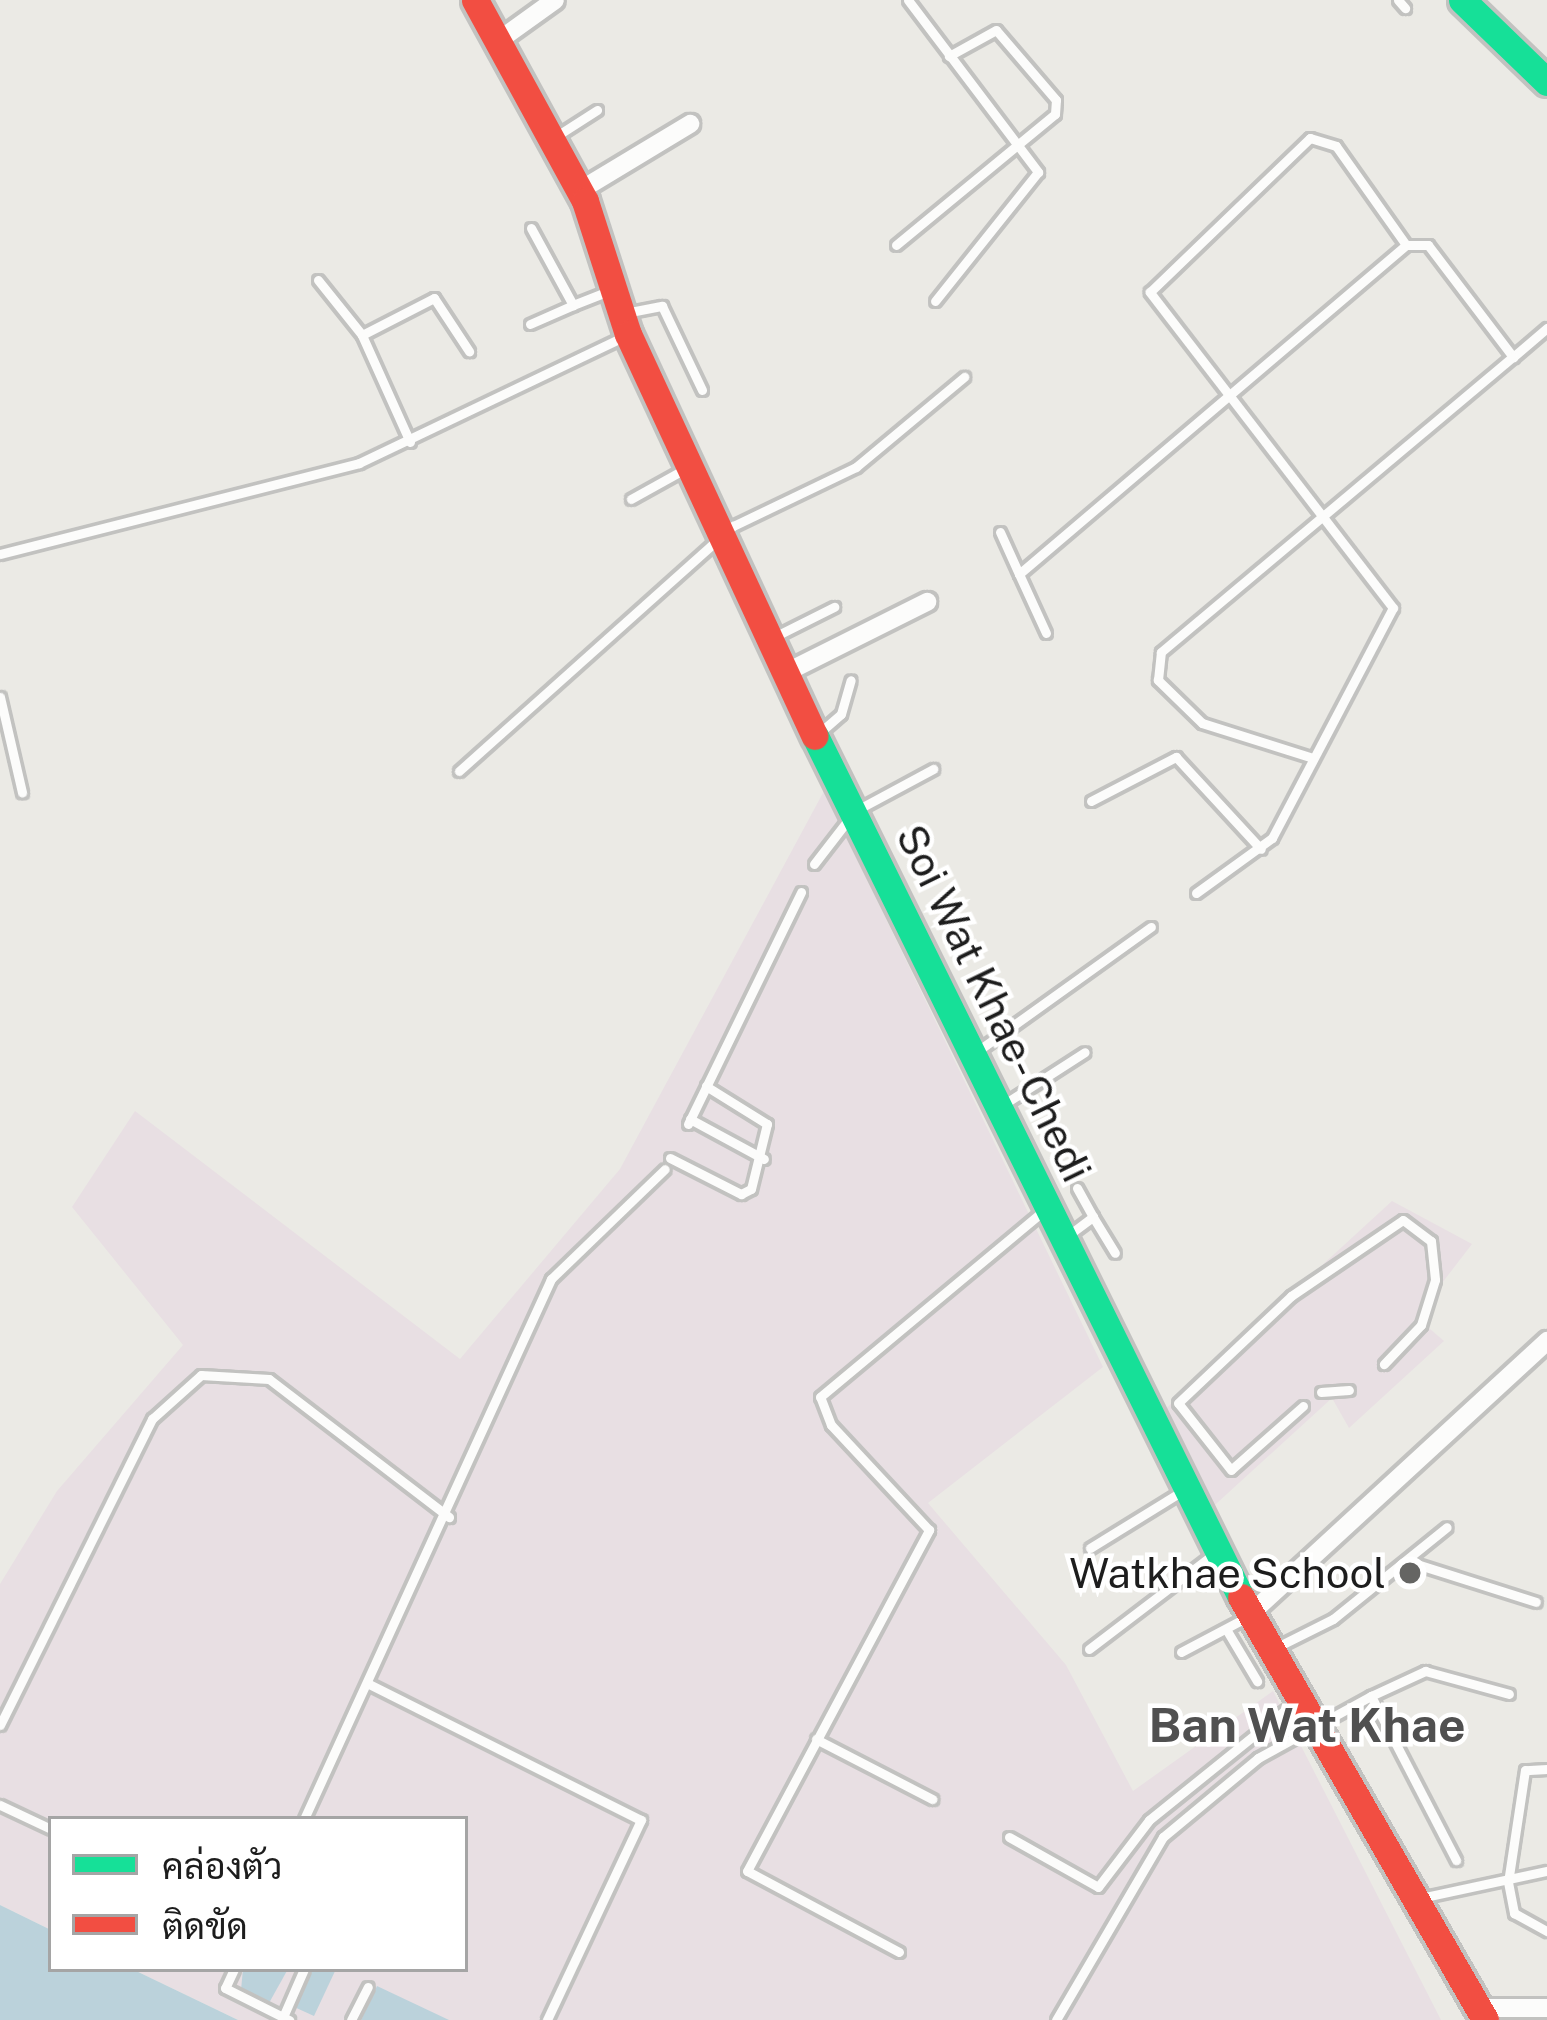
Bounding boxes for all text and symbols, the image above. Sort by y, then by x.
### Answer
street label: Soi Wat Khae- Chedi [884,813,1104,1193]
place label: Watkhae School [1069,1548,1386,1598]
marker: Watkhae School [1397,1560,1423,1586]
district label: Ban Wat Khae [1148,1696,1466,1754]
legend [48,1816,468,1972]
text: คล่องตัว [162,1845,282,1887]
text: ติดขัด [162,1905,248,1947]

